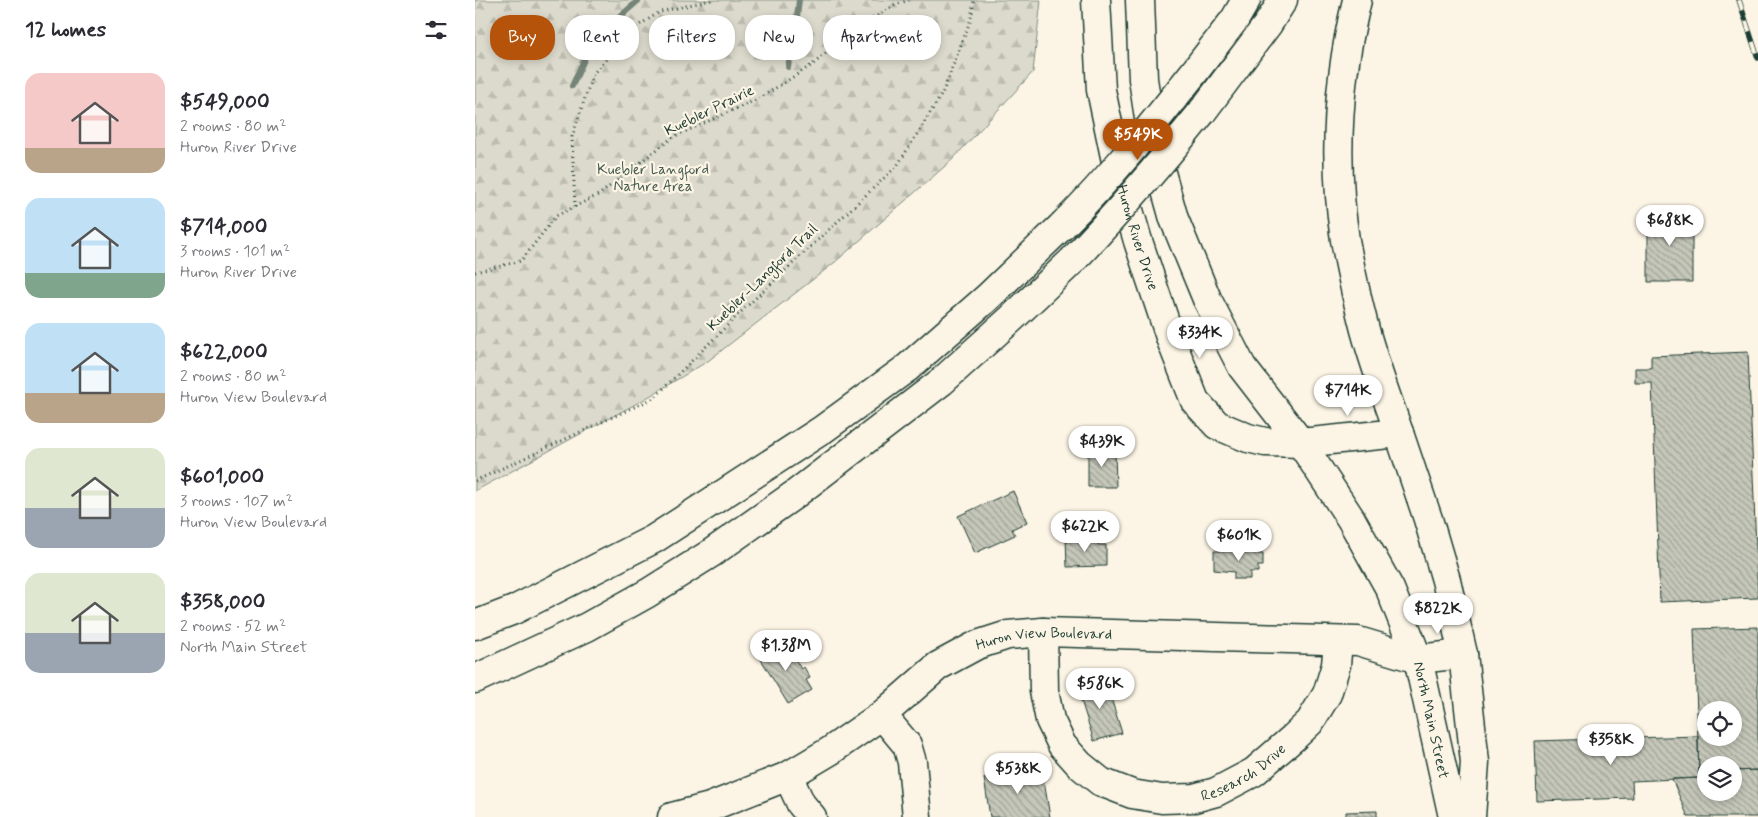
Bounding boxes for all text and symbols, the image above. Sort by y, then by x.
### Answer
chip: Buy [490,15,555,60]
chip: Rent [565,15,639,60]
chip: Filters [649,15,735,60]
chip: New [745,15,813,60]
chip: Apartment [823,15,941,60]
text: 12 homes [25,16,106,44]
icon: filters [422,16,450,44]
street label: Kuebler Prairie [661,81,758,141]
text: $549,000 [180,88,270,116]
icon: home [65,93,125,153]
text: 2 rooms · 80 m² [180,116,286,137]
pin: $549K [1103,119,1173,161]
text: $549K [1114,124,1162,145]
text: Huron River Drive [180,137,297,158]
park label: Kuebler Langford Nature Area [597,160,709,197]
street label: Huron River Drive [1111,182,1163,293]
pin: $688K [1635,204,1705,247]
text: $688K [1647,210,1693,231]
text: $714,000 [180,213,267,241]
icon: home [65,218,125,278]
street label: Kuebler-Langford Trail [703,219,824,337]
text: 3 rooms · 101 m² [180,241,290,262]
text: Huron River Drive [180,262,297,283]
pin: $334K [1165,316,1235,359]
text: $334K [1178,322,1222,343]
text: $622,000 [180,338,268,366]
icon: home [65,343,125,403]
text: 2 rooms · 80 m² [180,366,286,387]
pin: $714K [1313,374,1383,417]
text: $714K [1325,380,1371,401]
text: Huron View Boulevard [180,387,327,408]
pin: $439K [1067,426,1137,468]
text: $439K [1079,431,1125,452]
text: $601,000 [180,463,264,491]
icon: home [65,468,125,528]
text: 3 rooms · 107 m² [180,491,293,512]
pin: $622K [1050,510,1120,553]
text: Huron View Boulevard [180,512,327,533]
text: $622K [1062,516,1108,537]
pin: $601K [1204,520,1274,562]
text: $601K [1217,525,1261,546]
text: $358,000 [180,588,265,616]
pin: $822K [1403,592,1473,635]
icon: home [65,593,125,653]
text: $822K [1414,598,1462,619]
text: 2 rooms · 52 m² [180,616,286,637]
street label: Huron View Boulevard [973,623,1112,656]
pin: $1.38M [745,630,827,672]
text: $1.38M [761,635,811,656]
text: North Main Street [180,637,307,658]
street label: North Main Street [1408,660,1453,781]
pin: $586K [1065,668,1135,710]
text: $586K [1077,673,1123,694]
map controls [1697,701,1742,801]
button: locate [1697,701,1742,746]
pin: $358K [1576,724,1646,766]
text: $358K [1588,729,1634,750]
street label: Research Drive [1199,739,1291,807]
pin: $538K [983,752,1053,795]
button: layers [1697,756,1742,801]
text: $538K [995,758,1041,779]

